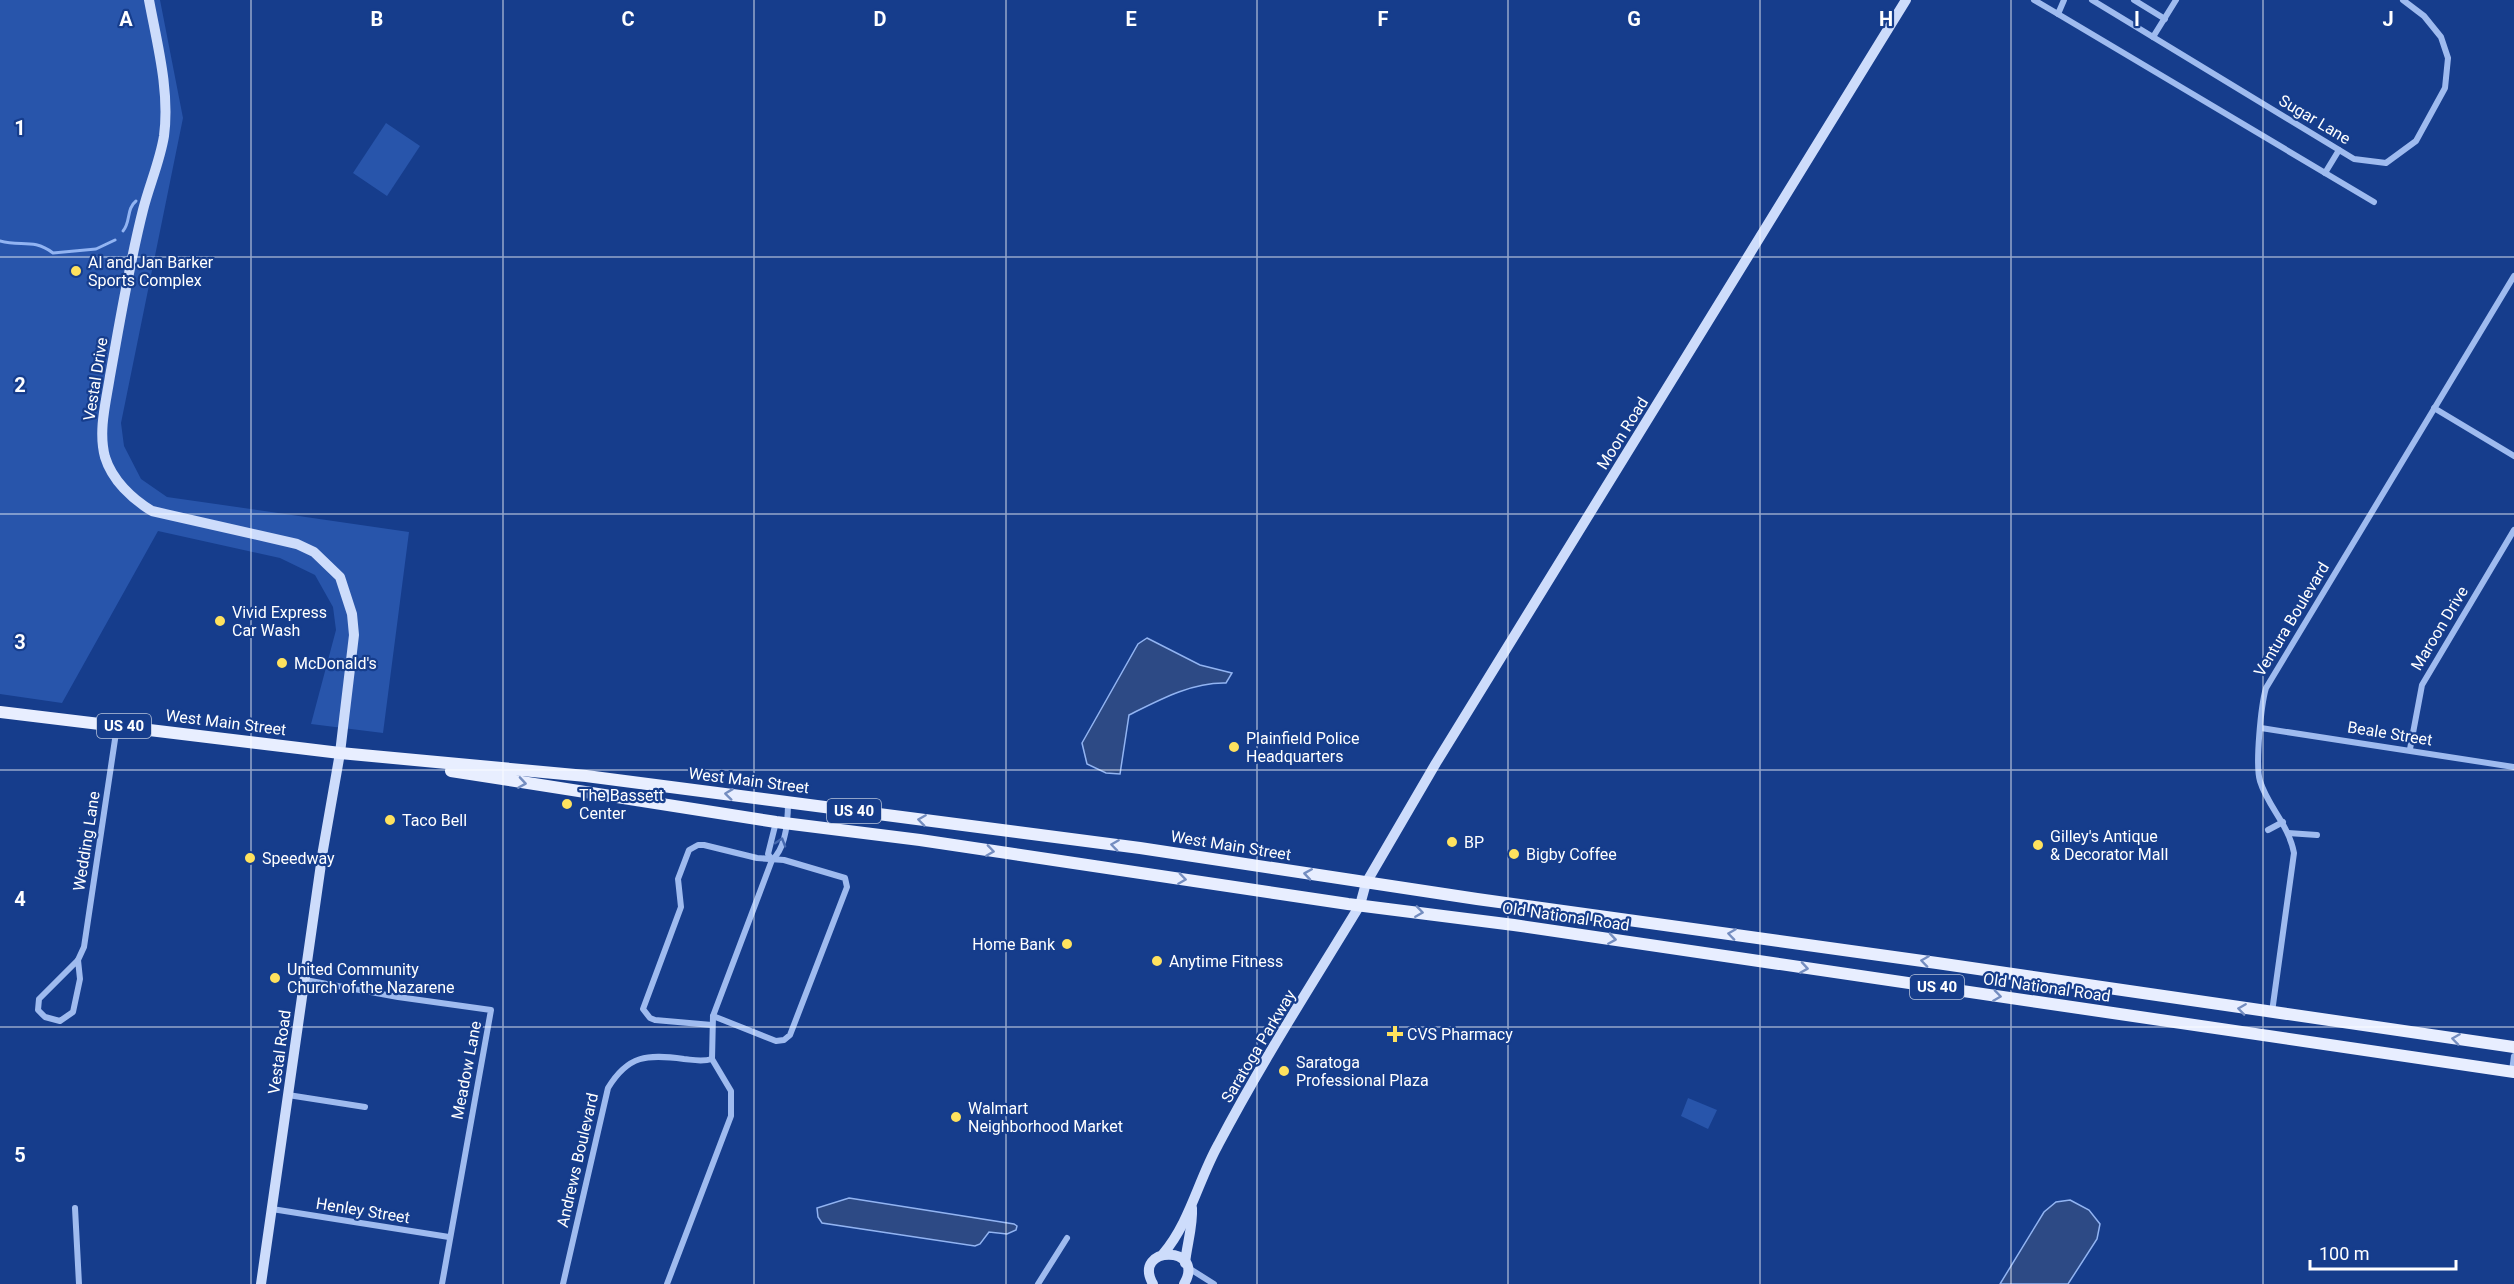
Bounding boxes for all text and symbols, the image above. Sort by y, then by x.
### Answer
text: A [119,7,133,31]
text: B [371,7,383,31]
text: C [621,7,635,31]
text: D [874,7,887,31]
text: E [1125,7,1137,31]
text: F [1378,7,1389,31]
text: G [1627,7,1641,31]
text: H [1879,7,1893,31]
text: I [2134,7,2140,31]
text: J [2382,7,2394,31]
street label: Sugar Lane [2276,91,2354,148]
text: 1 [14,116,26,140]
place label: Al and Jan Barker Sports Complex [88,253,214,290]
marker: Al and Jan Barker Sports Complex [69,264,83,278]
street label: Vestal Drive [80,336,111,422]
text: 2 [14,373,26,397]
street label: Moon Road [1593,394,1652,473]
street label: Ventura Boulevard [2250,559,2333,680]
street label: Maroon Drive [2407,583,2472,674]
place label: Vivid Express Car Wash [232,603,327,640]
marker: Vivid Express Car Wash [213,614,227,628]
text: 3 [14,630,26,654]
place label: McDonald's [294,654,377,673]
marker: McDonald's [275,656,289,670]
street label: West Main Street [164,706,287,739]
road number: US 40 [97,714,151,738]
street label: Beale Street [2346,717,2434,750]
place label: Plainfield Police Headquarters [1246,729,1359,766]
marker: Plainfield Police Headquarters [1227,740,1241,754]
street label: West Main Street [687,764,810,797]
one-way arrow [518,776,527,788]
place label: The Bassett Center [579,786,664,823]
one-way arrow [724,789,733,801]
street label: Wedding Lane [69,790,104,892]
marker: The Bassett Center [560,797,574,811]
road number: US 40 [827,799,881,823]
place label: Taco Bell [402,811,467,830]
marker: Taco Bell [383,813,397,827]
one-way arrow [917,814,927,826]
street label: West Main Street [1169,827,1292,864]
place label: Gilley's Antique & Decorator Mall [2050,827,2168,864]
place label: BP [1464,833,1484,852]
marker: BP [1445,835,1459,849]
one-way arrow [774,837,786,848]
marker: Gilley's Antique & Decorator Mall [2031,838,2045,852]
one-way arrow [1111,839,1120,852]
one-way arrow [985,844,994,856]
place label: Bigby Coffee [1526,845,1617,864]
marker: Bigby Coffee [1507,847,1521,861]
place label: Speedway [262,849,335,868]
marker: Speedway [243,851,257,865]
one-way arrow [1304,868,1313,880]
one-way arrow [1178,873,1187,885]
text: 4 [14,887,26,911]
street label: Old National Road [1501,898,1631,935]
one-way arrow [1414,905,1423,918]
one-way arrow [1727,928,1736,940]
one-way arrow [1607,933,1616,945]
place label: Home Bank [972,935,1056,954]
marker: Home Bank [1060,937,1074,951]
place label: Anytime Fitness [1169,952,1283,971]
marker: Anytime Fitness [1150,954,1164,968]
one-way arrow [1920,956,1929,968]
place label: United Community Church of the Nazarene [287,960,454,997]
one-way arrow [1800,962,1809,974]
street label: Old National Road [1982,969,2112,1006]
marker: United Community Church of the Nazarene [268,971,282,985]
road number: US 40 [1910,975,1964,999]
street label: Saratoga Parkway [1217,986,1300,1106]
one-way arrow [1993,990,2002,1002]
one-way arrow [2238,1003,2247,1015]
street label: Vestal Road [264,1009,295,1096]
street label: Meadow Lane [448,1019,485,1121]
place label: CVS Pharmacy [1407,1025,1513,1044]
marker: CVS Pharmacy [1388,1027,1402,1041]
one-way arrow [2451,1034,2461,1046]
place label: Saratoga Professional Plaza [1296,1053,1429,1090]
marker: Saratoga Professional Plaza [1277,1064,1291,1078]
street label: Andrews Boulevard [553,1091,602,1229]
place label: Walmart Neighborhood Market [968,1099,1123,1136]
marker: Walmart Neighborhood Market [949,1110,963,1124]
text: 5 [14,1143,26,1167]
street label: Henley Street [315,1194,411,1227]
scale bar [2310,1233,2456,1271]
text: 100 m [2319,1243,2370,1264]

